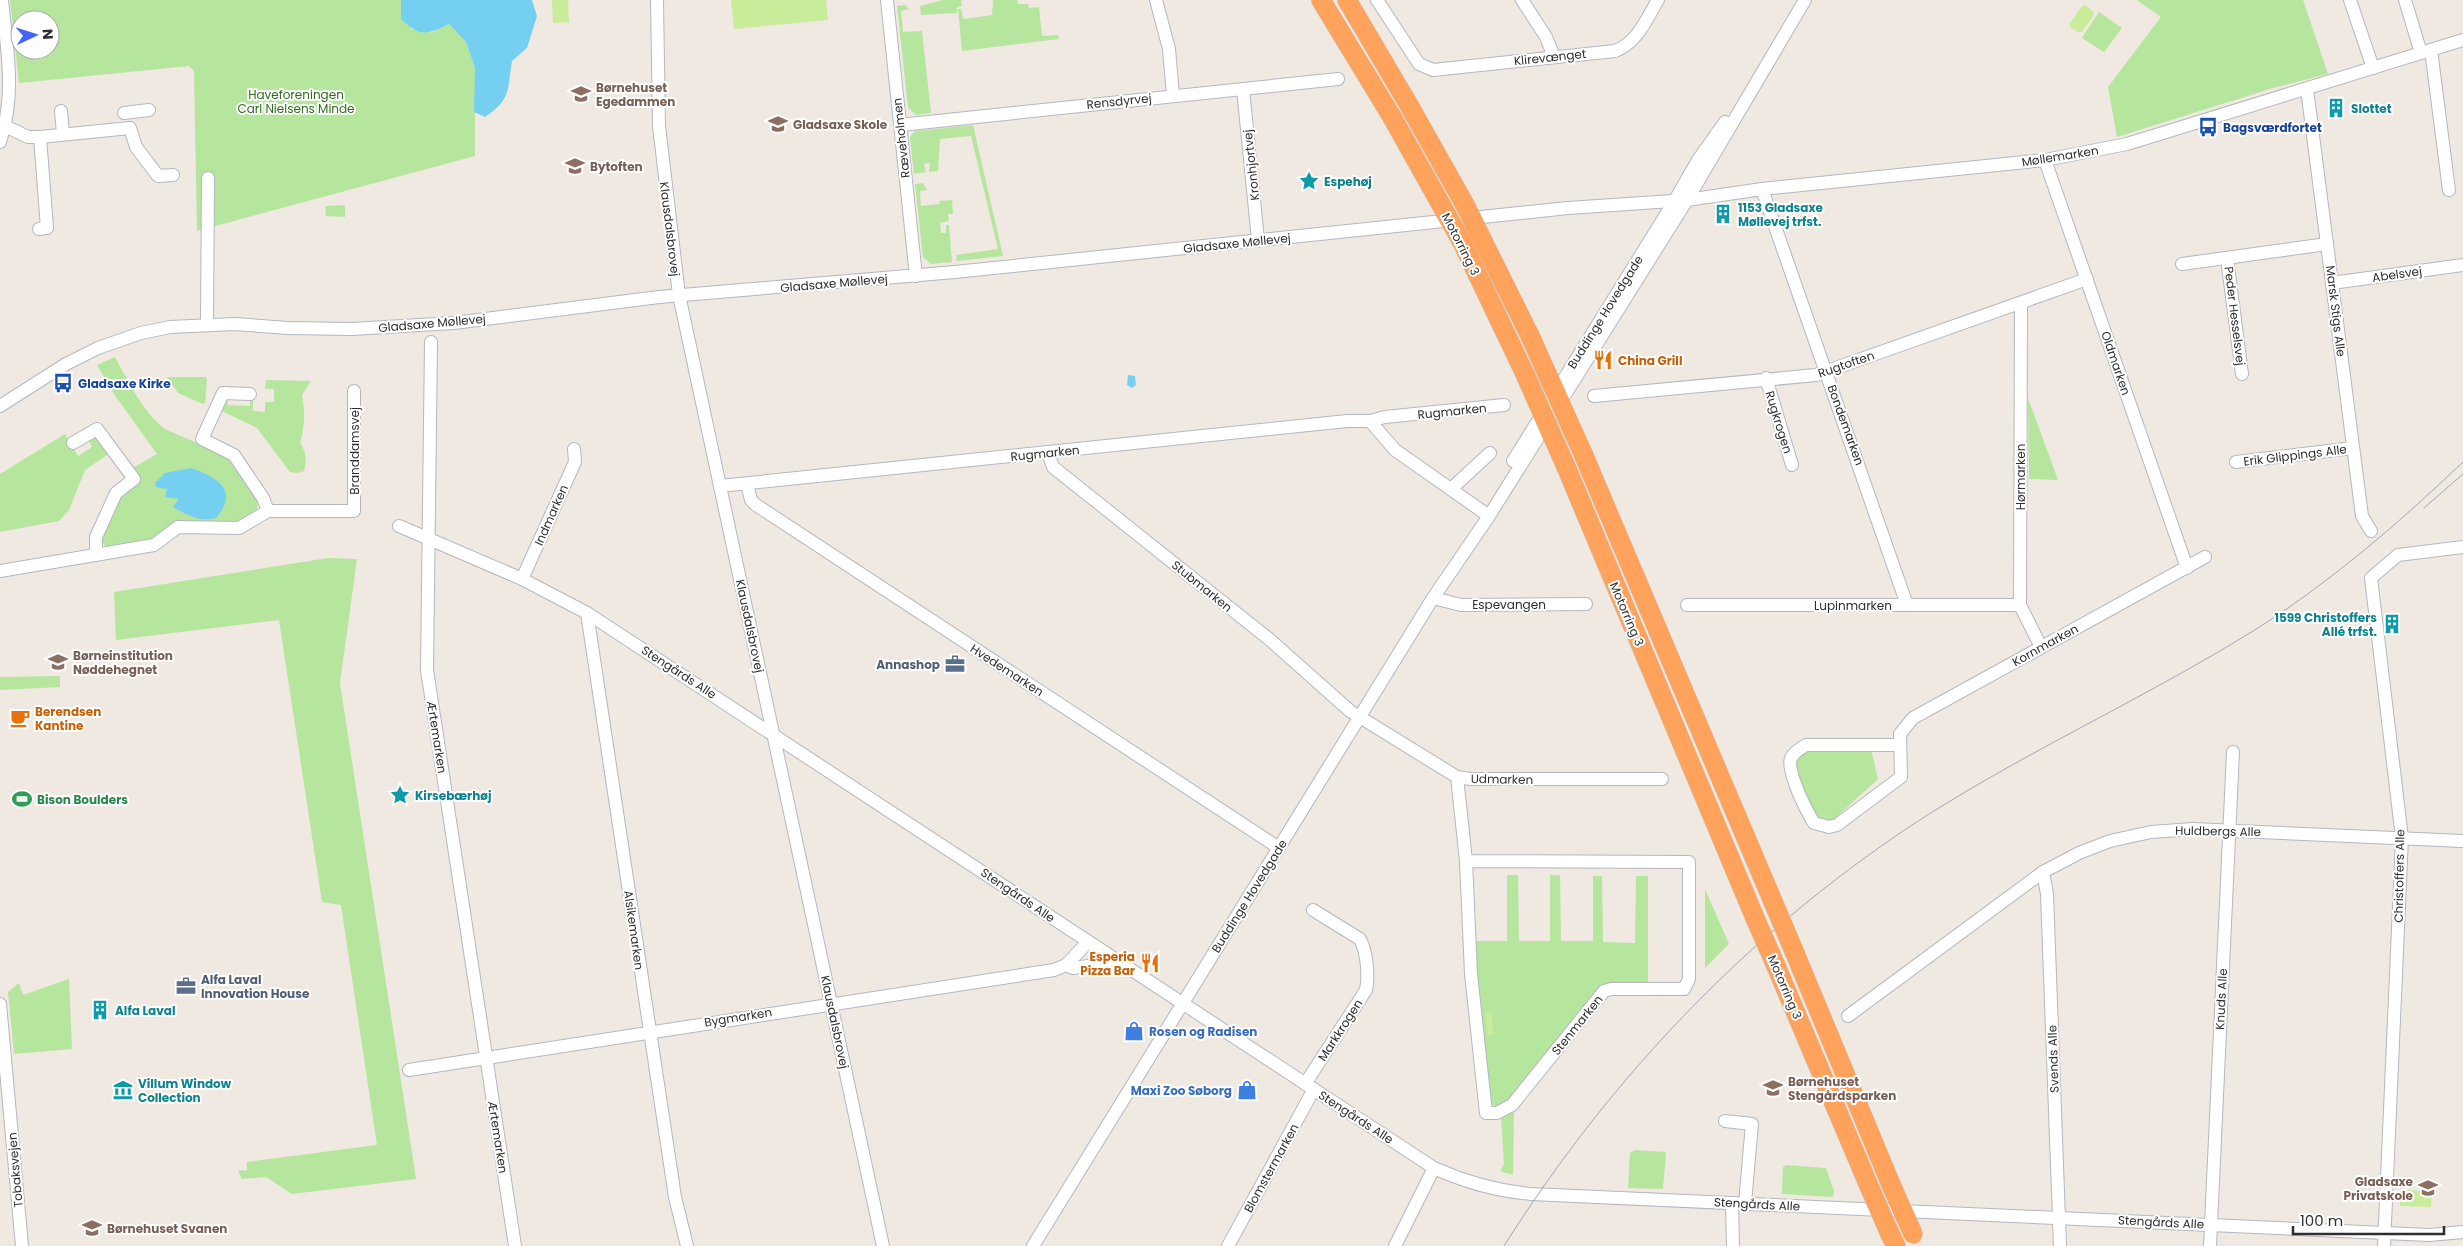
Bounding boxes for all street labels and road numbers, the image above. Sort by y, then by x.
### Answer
street label: Klirevænget [1513,45,1587,69]
street label: Rensdyrvej [1086,89,1152,113]
street label: Ræveholmen [888,97,914,179]
street label: Kronhjortvej [1239,129,1263,201]
street label: Møllemarken [2020,142,2100,170]
street label: Klausdalsbrovej [656,181,684,277]
street label: Motorring 3 [1438,210,1484,278]
street label: Gladsaxe Møllevej [1183,229,1292,257]
street label: Buddinge Hovedgade [1563,252,1647,372]
street label: Abelsvej [2371,262,2423,286]
street label: Marsk Stigs Alle [2322,264,2350,358]
street label: Peder Hesselsvej [2220,265,2250,367]
street label: Gladsaxe Møllevej [780,270,888,296]
street label: Gladsaxe Møllevej [378,310,486,336]
street label: Oldmarken [2097,329,2135,397]
street label: Rugtoften [1816,346,1876,382]
street label: Bondemarken [1824,382,1868,468]
street label: Rugkrogen [1761,389,1797,455]
street label: Rugmarken [1417,399,1487,423]
street label: Branddamsvej [346,407,363,495]
street label: Erik Glippings Alle [2242,440,2348,470]
street label: Rugmarken [1010,441,1080,465]
street label: Hørmarken [2012,444,2029,510]
street label: Indmarken [530,482,572,548]
street label: Stubmarken [1168,556,1236,616]
street label: Klausdalsbrovej [732,578,768,674]
street label: Motorring 3 [1606,579,1648,649]
street label: Espevangen [1472,596,1546,613]
street label: Lupinmarken [1814,597,1892,614]
street label: Kornmarken [2009,620,2081,670]
street label: Hvedemarken [967,640,1047,700]
street label: Stengårds Alle [638,641,720,703]
street label: Ærtemarken [423,699,451,775]
street label: Udmarken [1471,770,1533,788]
street label: Huldbergs Alle [2175,822,2261,840]
street label: Christoffers Alle [2390,829,2408,923]
street label: Buddinge Hovedgade [1207,836,1291,956]
street label: Stengårds Alle [977,864,1059,926]
street label: Alsikemarken [620,889,648,971]
street label: Motorring 3 [1764,952,1806,1022]
street label: Knuds Alle [2211,968,2231,1030]
street label: Klausdalsbrovej [817,974,853,1070]
street label: Stenmarken [1547,991,1607,1059]
street label: Markkrogen [1314,996,1366,1064]
street label: Bygmarken [703,1003,773,1031]
street label: Svends Alle [2043,1025,2063,1093]
street label: Stengårds Alle [1315,1086,1397,1148]
street label: Ærtemarken [484,1099,512,1175]
street label: Blomstermarken [1240,1121,1302,1215]
street label: Tobaksvejen [3,1132,27,1208]
street label: Stengårds Alle [1713,1193,1801,1215]
street label: Stengårds Alle [2117,1211,2205,1233]

